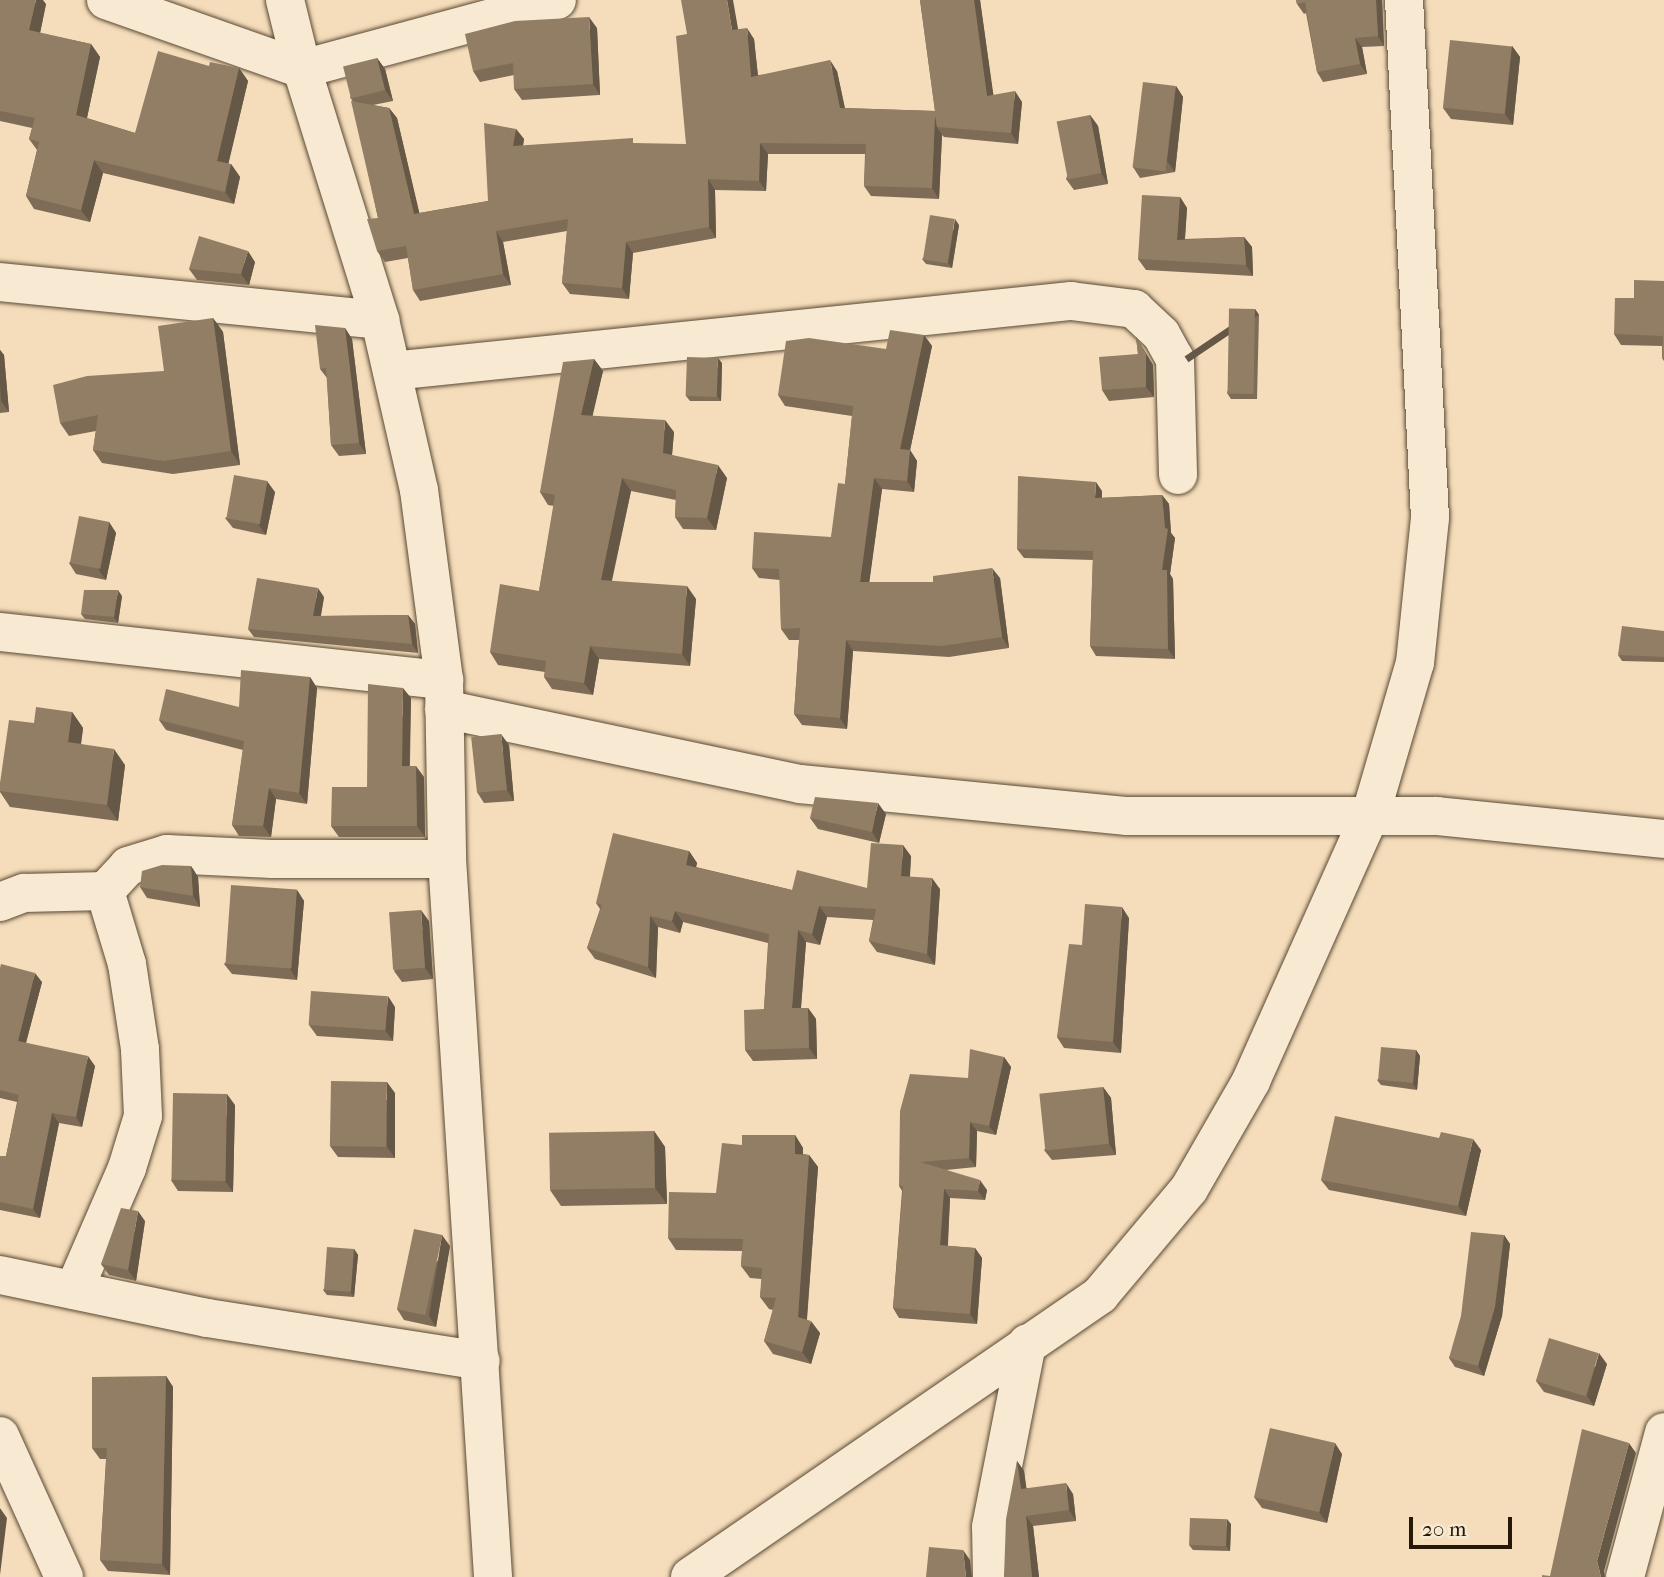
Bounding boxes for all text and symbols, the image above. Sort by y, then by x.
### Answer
scale bar [1412,1504,1515,1548]
text: 20 m [1422,1517,1466,1541]

